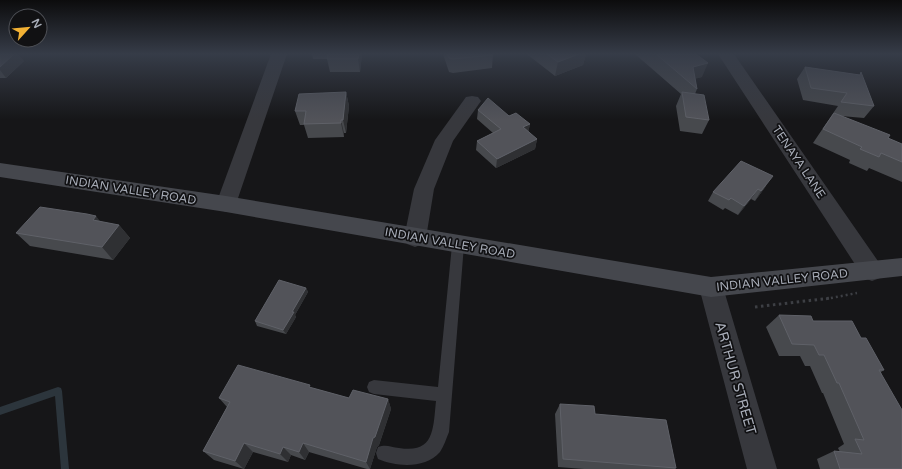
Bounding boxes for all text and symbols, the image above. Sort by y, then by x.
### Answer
north arrow [8,8,48,48]
text: N [29,17,44,31]
street label: TENAYA LANE [769,123,829,201]
street label: INDIAN VALLEY ROAD [65,173,197,207]
street label: INDIAN VALLEY ROAD [384,225,516,261]
street label: INDIAN VALLEY ROAD [715,266,849,294]
street label: ARTHUR STREET [711,320,760,437]

